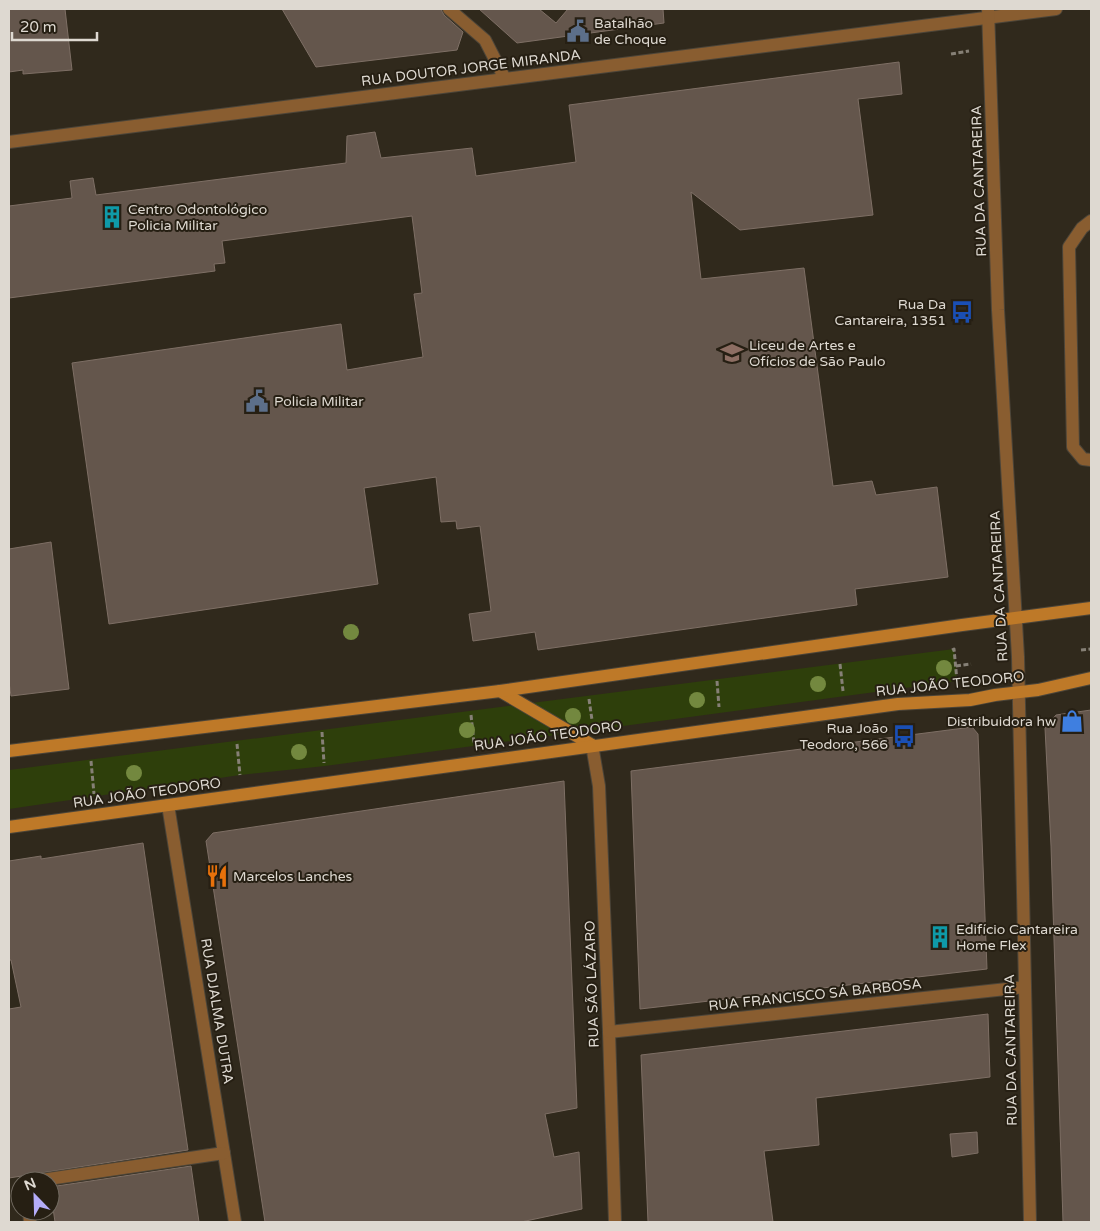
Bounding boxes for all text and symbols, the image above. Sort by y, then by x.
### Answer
scale bar [12,10,98,42]
place label: Batalhão de Choque [594,15,667,48]
text: 20 m [20,18,57,36]
public building icon: Batalhão de Choque [565,18,591,44]
street label: RUA DOUTOR JORGE MIRANDA [360,46,582,90]
street label: RUA DA CANTAREIRA [968,105,990,257]
place label: Centro Odontológico Policia Militar [128,201,267,234]
building icon: Centro Odontológico Policia Militar [99,204,125,230]
place label: Rua Da Cantareira, 1351 [835,296,946,329]
bus stop icon: Rua Da Cantareira, 1351 [949,299,975,325]
place label: Liceu de Artes e Ofícios de São Paulo [749,337,885,370]
school or university icon: Liceu de Artes e Ofícios de São Paulo [719,340,745,366]
public building icon: Policia Militar [244,388,270,414]
place label: Policia Militar [274,393,364,410]
street label: RUA DA CANTAREIRA [987,510,1011,662]
street label: RUA JOÃO TEODORO [875,668,1025,700]
shop icon: Distribuidora hw [1059,708,1085,734]
place label: Distribuidora hw [947,713,1056,730]
street label: RUA JOÃO TEODORO [473,717,623,755]
place label: Rua João Teodoro, 566 [799,720,888,753]
bus stop icon: Rua João Teodoro, 566 [891,723,917,749]
street label: RUA JOÃO TEODORO [72,774,222,812]
restaurant icon: Marcelos Lanches [204,863,230,889]
place label: Marcelos Lanches [233,868,353,885]
street label: RUA SÃO LÁZARO [581,920,603,1048]
place label: Edifício Cantareira Home Flex [956,921,1078,954]
building icon: Edifício Cantareira Home Flex [927,924,953,950]
street label: RUA DJALMA DUTRA [197,937,237,1085]
street label: RUA DA CANTAREIRA [1001,974,1021,1126]
street label: RUA FRANCISCO SÁ BARBOSA [708,975,922,1015]
north arrow [10,1171,60,1221]
text: N [22,1174,39,1195]

